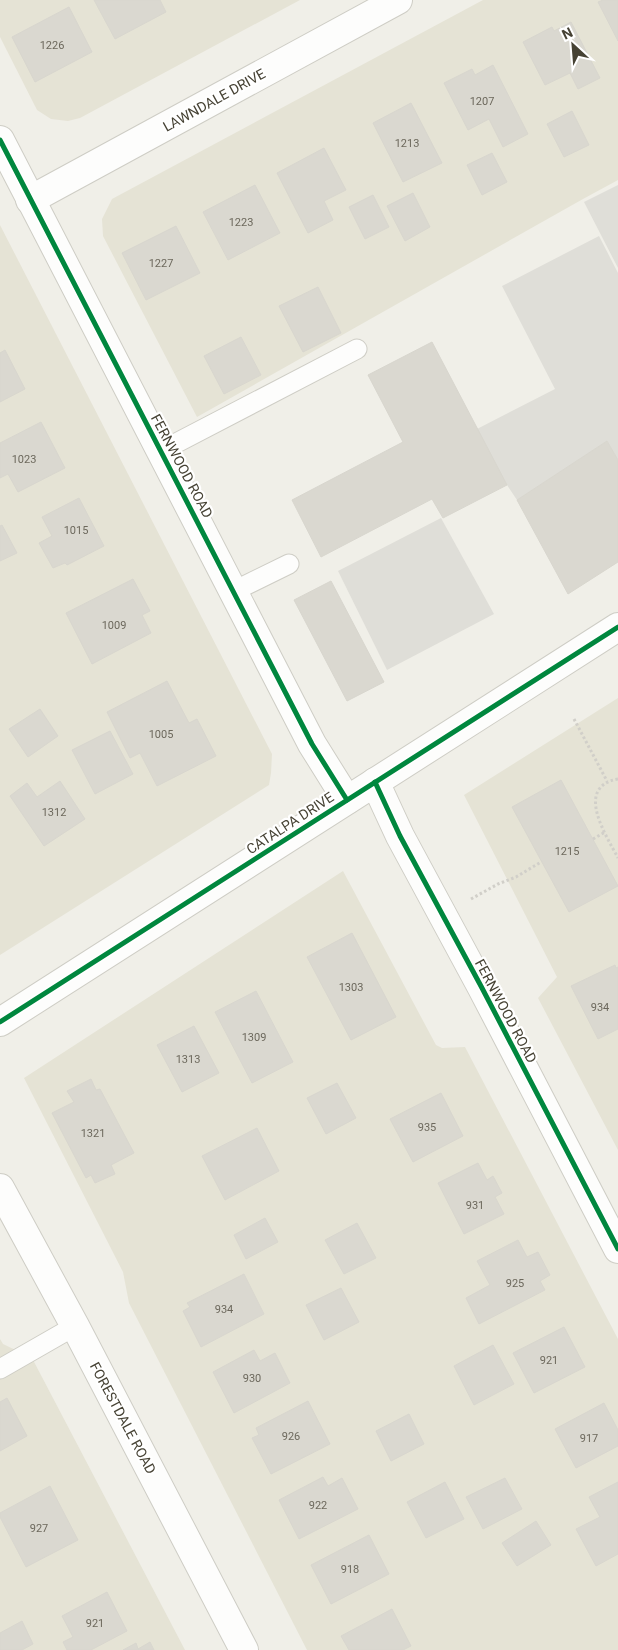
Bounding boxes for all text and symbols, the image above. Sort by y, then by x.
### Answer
north arrow [548,20,598,70]
text: N [559,24,575,43]
house number: 1226 [40,39,64,52]
street label: LAWNDALE DRIVE [160,65,268,135]
house number: 1207 [470,95,494,108]
house number: 1213 [395,137,419,150]
house number: 1223 [229,216,253,229]
house number: 1227 [149,257,173,270]
street label: FERNWOOD ROAD [148,411,216,521]
house number: 1023 [12,453,36,466]
house number: 1015 [64,524,88,537]
house number: 1009 [102,619,126,632]
house number: 1005 [149,728,173,741]
street label: CATALPA DRIVE [243,789,337,857]
house number: 1312 [42,806,66,819]
house number: 1215 [555,845,579,858]
street label: FERNWOOD ROAD [472,956,540,1066]
house number: 1303 [339,981,363,994]
house number: 934 [591,1001,609,1014]
house number: 1309 [242,1031,266,1044]
house number: 1313 [176,1053,200,1066]
house number: 935 [418,1121,436,1134]
house number: 1321 [81,1127,105,1140]
house number: 931 [466,1199,484,1212]
house number: 925 [506,1277,524,1290]
house number: 934 [215,1303,233,1316]
house number: 921 [540,1354,558,1367]
street label: FORESTDALE ROAD [87,1359,159,1477]
house number: 930 [243,1372,261,1385]
house number: 926 [282,1430,300,1443]
house number: 917 [580,1432,598,1445]
house number: 922 [309,1499,327,1512]
house number: 927 [30,1522,48,1535]
house number: 918 [341,1563,359,1576]
house number: 921 [86,1617,104,1630]

